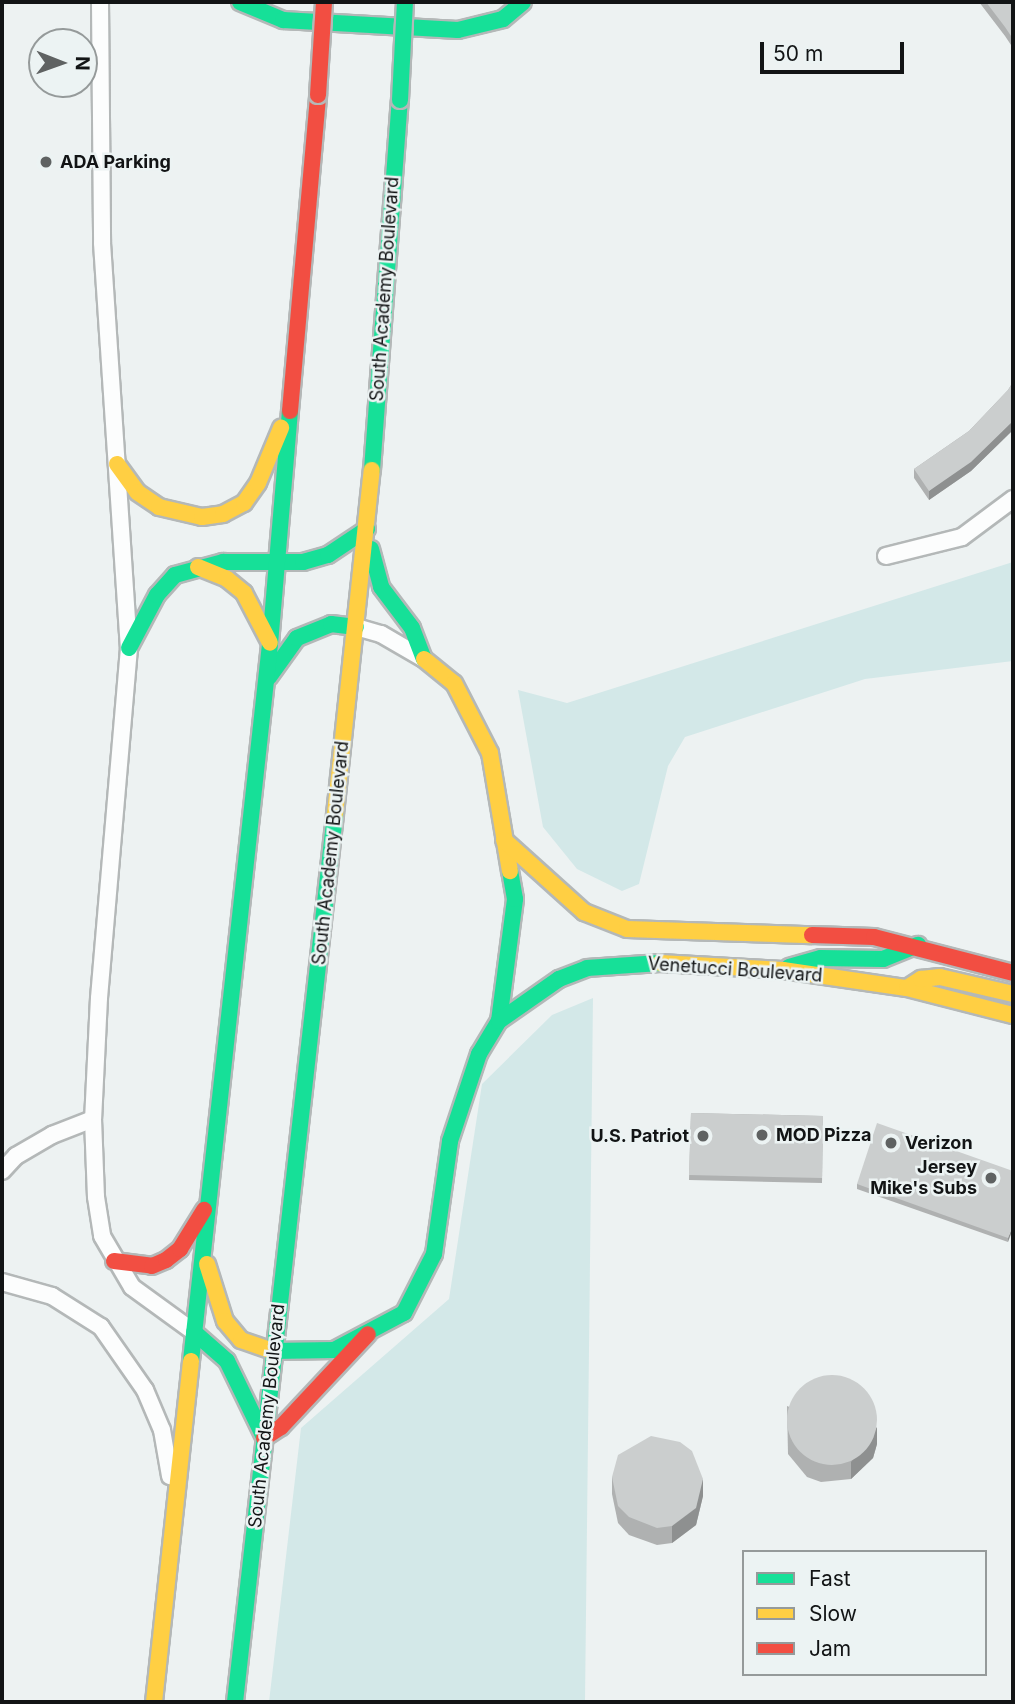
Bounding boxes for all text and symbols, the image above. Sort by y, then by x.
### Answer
north arrow [28,28,98,98]
scale bar [763,28,906,72]
text: 50 m [773,41,823,66]
text: N [71,56,94,71]
place label: ADA Parking [60,151,171,173]
marker: ADA Parking [38,154,54,170]
street label: South Academy Boulevard [366,176,404,402]
street label: South Academy Boulevard [308,740,354,966]
street label: Venetucci Boulevard [647,953,823,987]
place label: MOD Pizza [776,1124,872,1146]
place label: U.S. Patriot [590,1125,689,1147]
marker: MOD Pizza [754,1127,770,1143]
marker: U.S. Patriot [695,1128,711,1144]
place label: Verizon [905,1132,973,1154]
marker: Verizon [883,1135,899,1151]
place label: Jersey Mike's Subs [870,1157,977,1200]
marker: Jersey Mike's Subs [983,1170,999,1186]
street label: South Academy Boulevard [244,1303,290,1529]
legend [742,1550,987,1676]
text: Fast [809,1566,851,1591]
text: Slow [809,1601,857,1626]
text: Jam [809,1636,851,1661]

